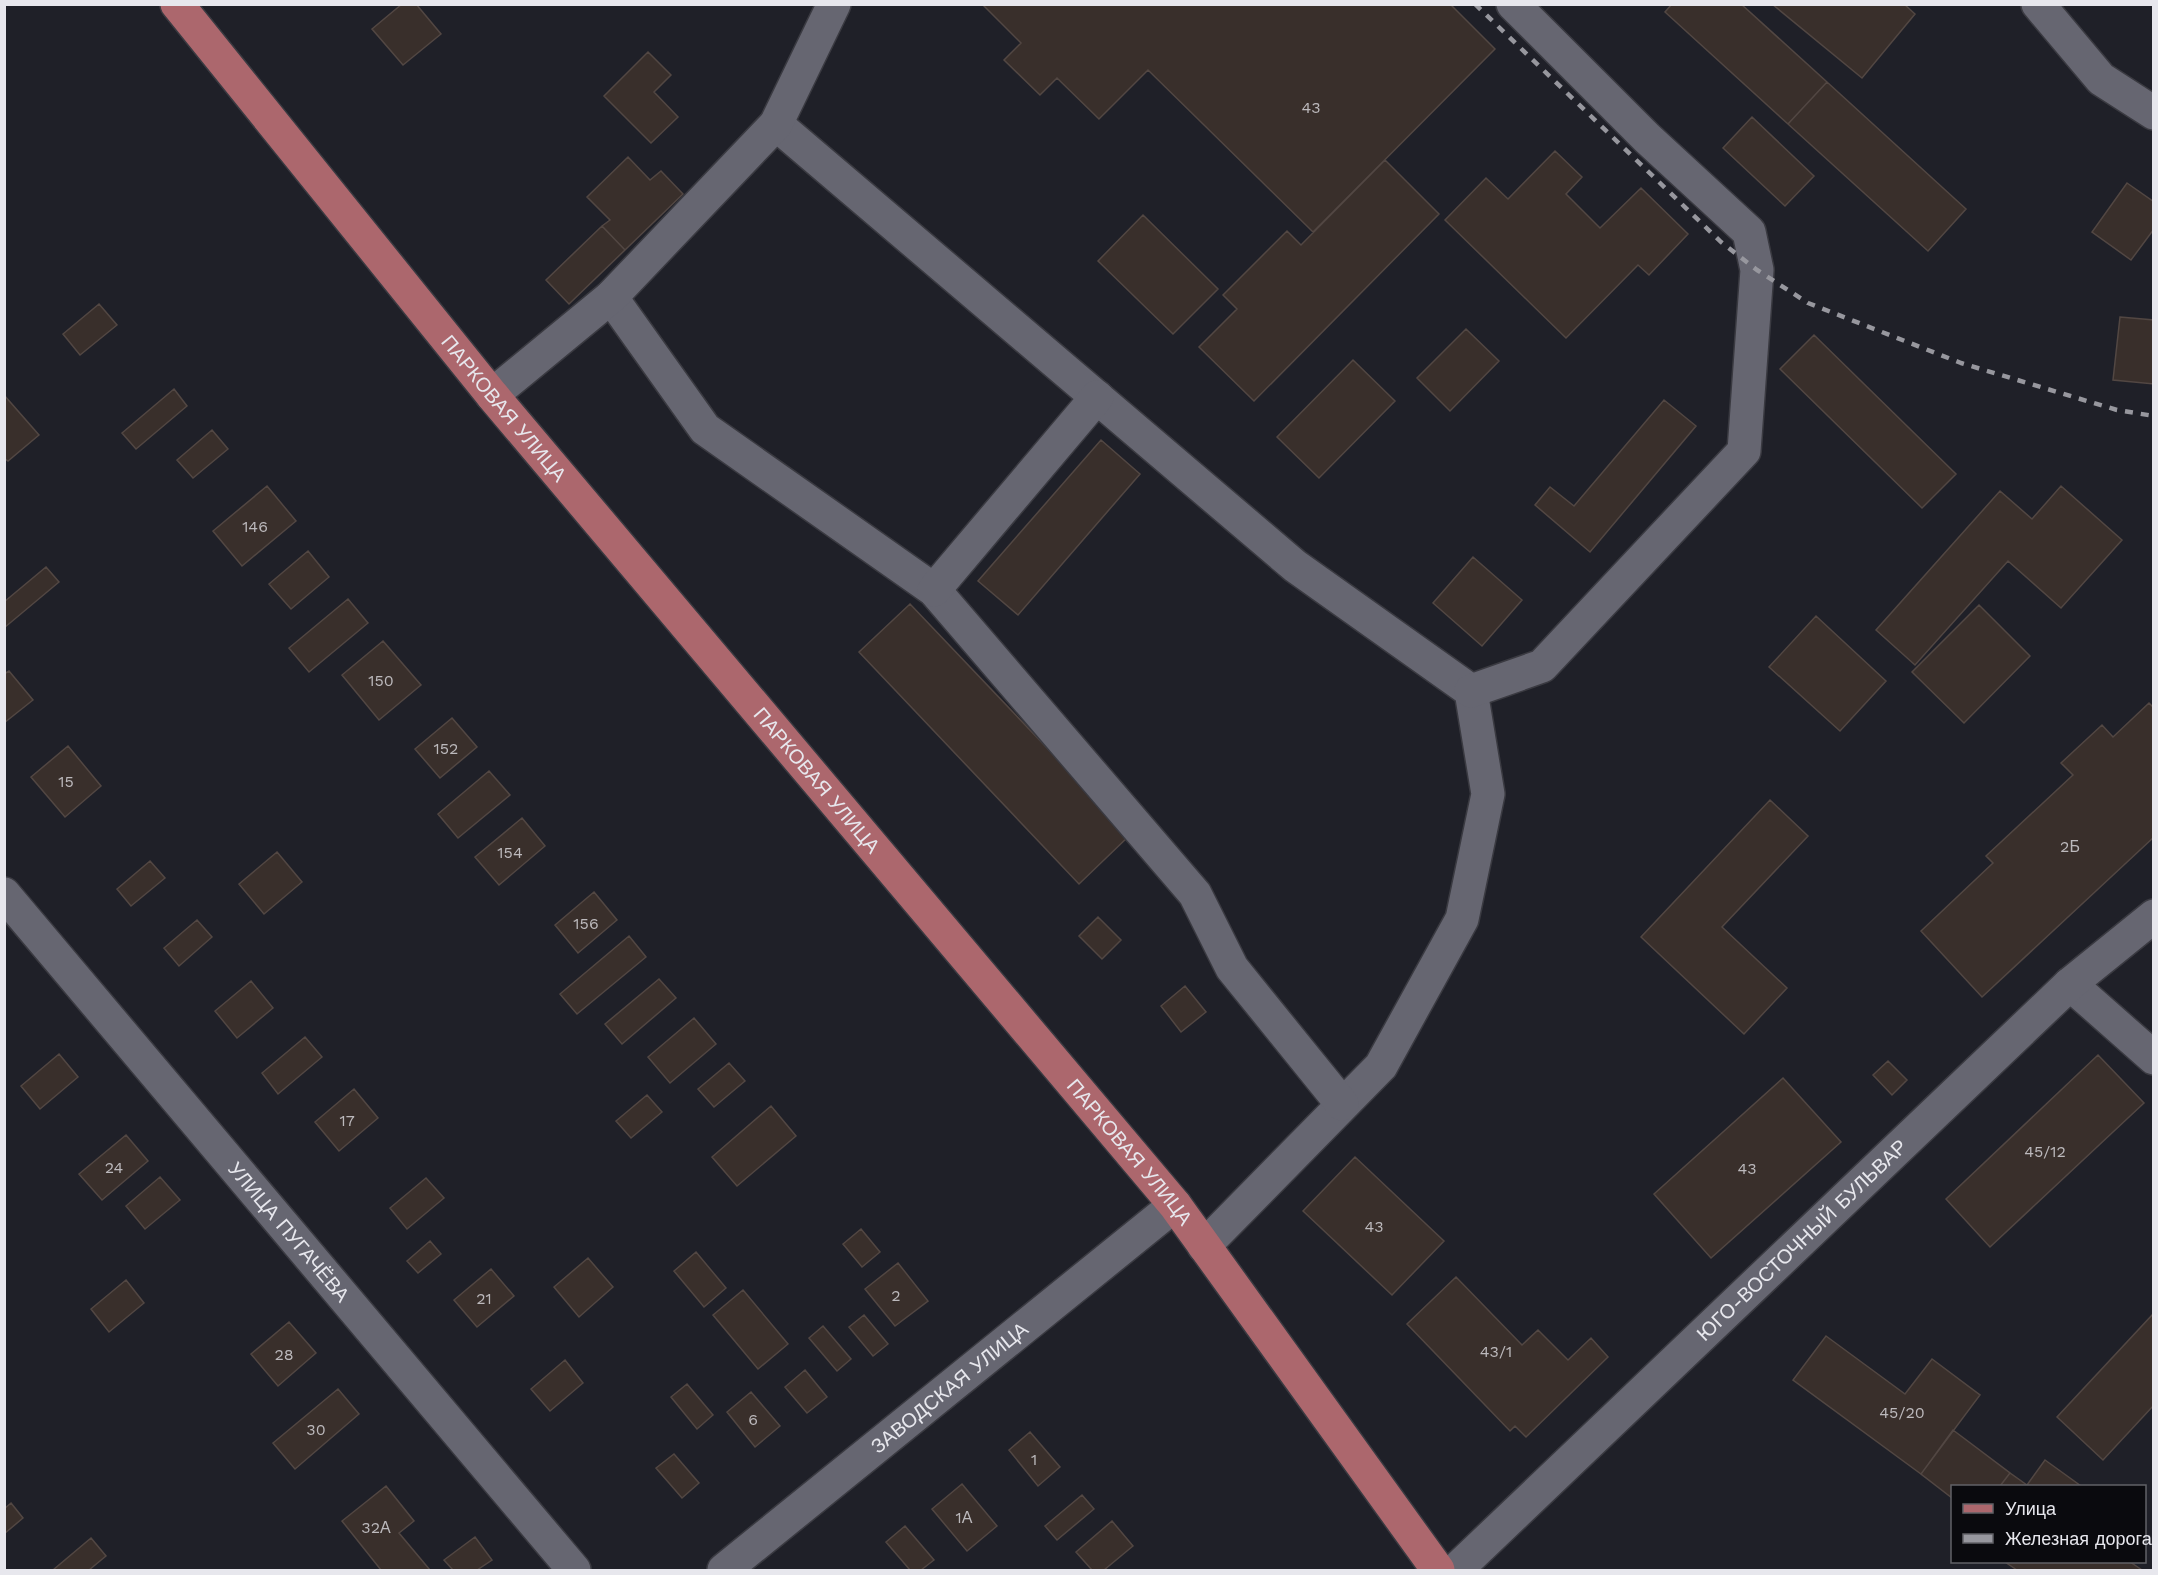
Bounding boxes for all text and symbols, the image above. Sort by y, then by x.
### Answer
house number: 43 [1301,98,1321,117]
street label: ПАРКОВАЯ УЛИЦА [436,330,572,487]
house number: 146 [242,517,268,536]
house number: 150 [368,671,394,690]
street label: ПАРКОВАЯ УЛИЦА [749,703,885,858]
house number: 152 [434,739,458,758]
house number: 15 [58,772,74,791]
house number: 2Б [2060,837,2080,856]
house number: 154 [497,843,523,862]
house number: 156 [573,914,599,933]
street label: ПАРКОВАЯ УЛИЦА [1062,1074,1198,1230]
house number: 17 [339,1111,355,1130]
street label: ЮГО-ВОСТОЧНЫЙ БУЛЬВАР [1692,1134,1912,1346]
house number: 45/12 [2024,1142,2066,1161]
street label: УЛИЦА ПУГАЧЁВА [223,1157,355,1307]
house number: 24 [105,1158,124,1177]
house number: 43 [1737,1159,1757,1178]
house number: 43 [1364,1217,1384,1236]
house number: 2 [891,1286,901,1305]
house number: 21 [476,1289,492,1308]
street label: ЗАВОДСКАЯ УЛИЦА [866,1316,1033,1458]
house number: 43/1 [1480,1342,1512,1361]
house number: 28 [274,1345,294,1364]
house number: 45/20 [1879,1403,1925,1422]
house number: 6 [748,1410,758,1429]
house number: 30 [306,1420,326,1439]
house number: 1 [1031,1450,1037,1469]
legend [1951,1485,2146,1563]
text: Улица [2005,1498,2057,1519]
house number: 1А [956,1508,973,1527]
house number: 32А [361,1518,391,1537]
text: Железная дорога [2005,1528,2153,1549]

